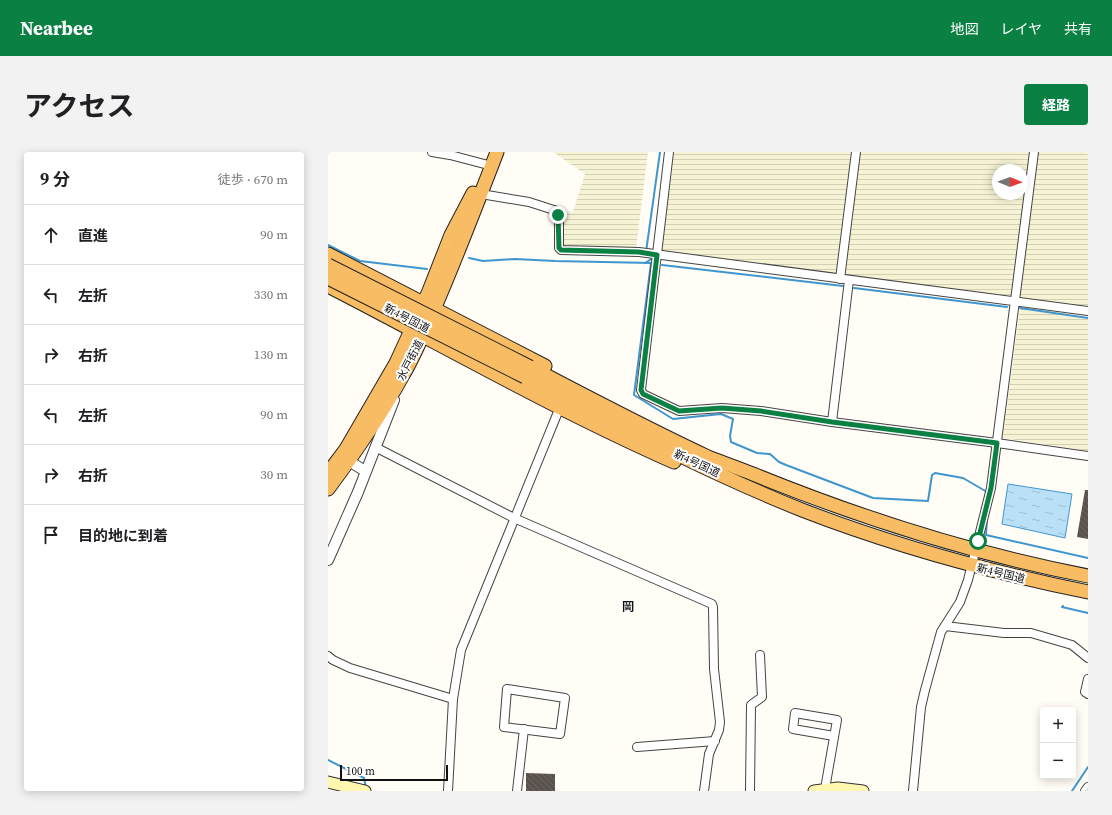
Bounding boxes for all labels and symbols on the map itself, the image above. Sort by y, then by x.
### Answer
north arrow [992,164,1028,200]
route end [549,206,567,224]
street label: 新4号国道 [381,301,432,336]
street label: 水戸街道 [394,337,427,383]
street label: 新4号国道 [671,446,722,481]
route start [969,532,987,550]
street label: 新4号国道 [975,560,1027,587]
district label: 岡 [622,599,634,615]
scale bar [340,763,448,782]

